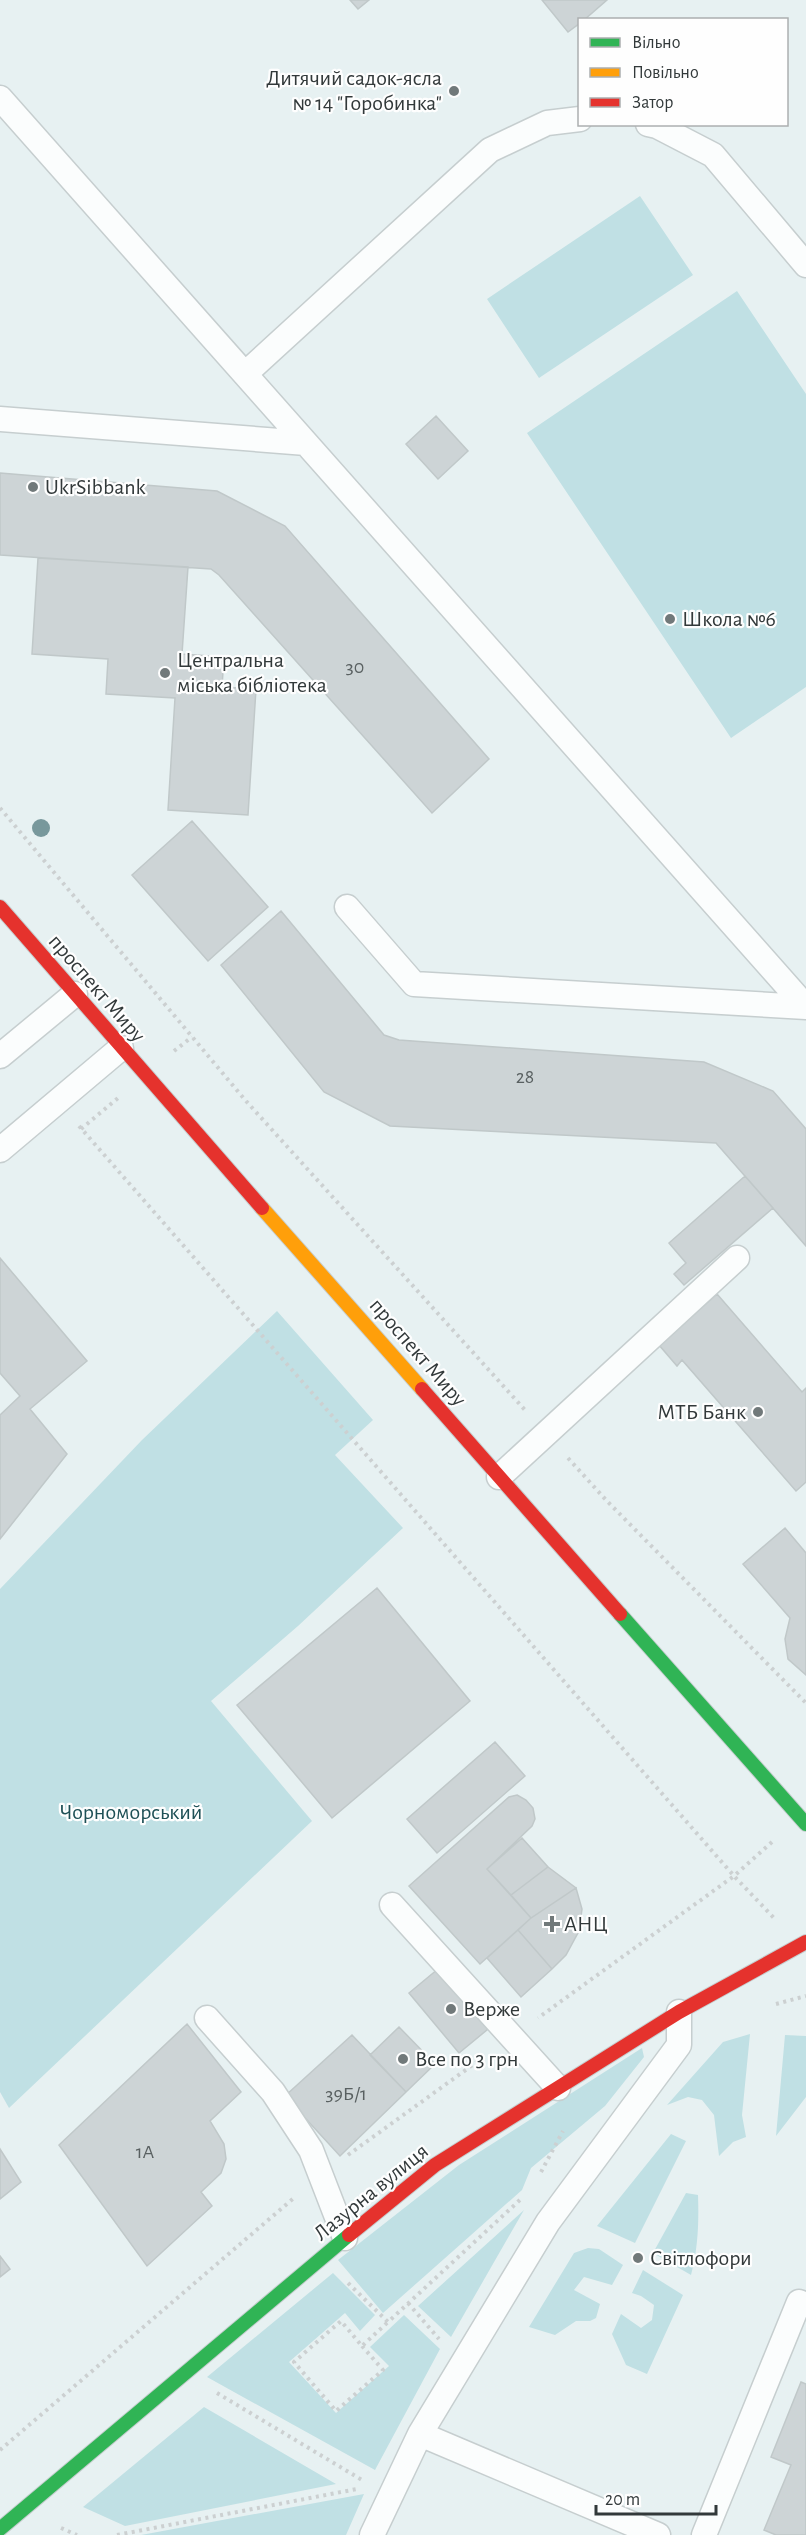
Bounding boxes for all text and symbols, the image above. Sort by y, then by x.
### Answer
legend [578,18,788,126]
text: Вільно [632,34,680,52]
text: Повільно [632,64,699,82]
place label: Дитячий садок-ясла № 14 "Горобинка" [266,67,442,114]
marker: Дитячий садок-ясла № 14 "Горобинка" [447,84,461,98]
text: Затор [632,94,673,112]
place label: UkrSibbank [45,476,146,498]
marker: UkrSibbank [26,480,40,494]
place label: Школа №6 [682,608,776,630]
marker: Школа №6 [663,612,677,626]
place label: Центральна міська бібліотека [177,649,327,696]
house number: 30 [346,657,364,677]
marker: Центральна міська бібліотека [158,666,172,680]
street label: проспект Миру [44,930,150,1047]
house number: 28 [516,1067,534,1087]
street label: проспект Миру [365,1294,471,1411]
place label: МТБ Банк [657,1401,746,1423]
marker: МТБ Банк [751,1405,765,1419]
park label: Чорноморський [60,1801,202,1823]
place label: АНЦ [564,1913,608,1935]
marker: АНЦ [545,1917,559,1931]
place label: Верже [463,1998,520,2020]
marker: Верже [444,2002,458,2016]
place label: Все по 3 грн [415,2048,519,2070]
marker: Все по 3 грн [396,2052,410,2066]
house number: 39Б/1 [325,2084,367,2104]
street label: Лазурна вулиця [310,2139,432,2245]
house number: 1А [136,2142,155,2162]
place label: Світлофори [650,2247,752,2269]
marker: Світлофори [631,2251,645,2265]
scale bar [596,2478,716,2516]
text: 20 m [605,2491,640,2509]

